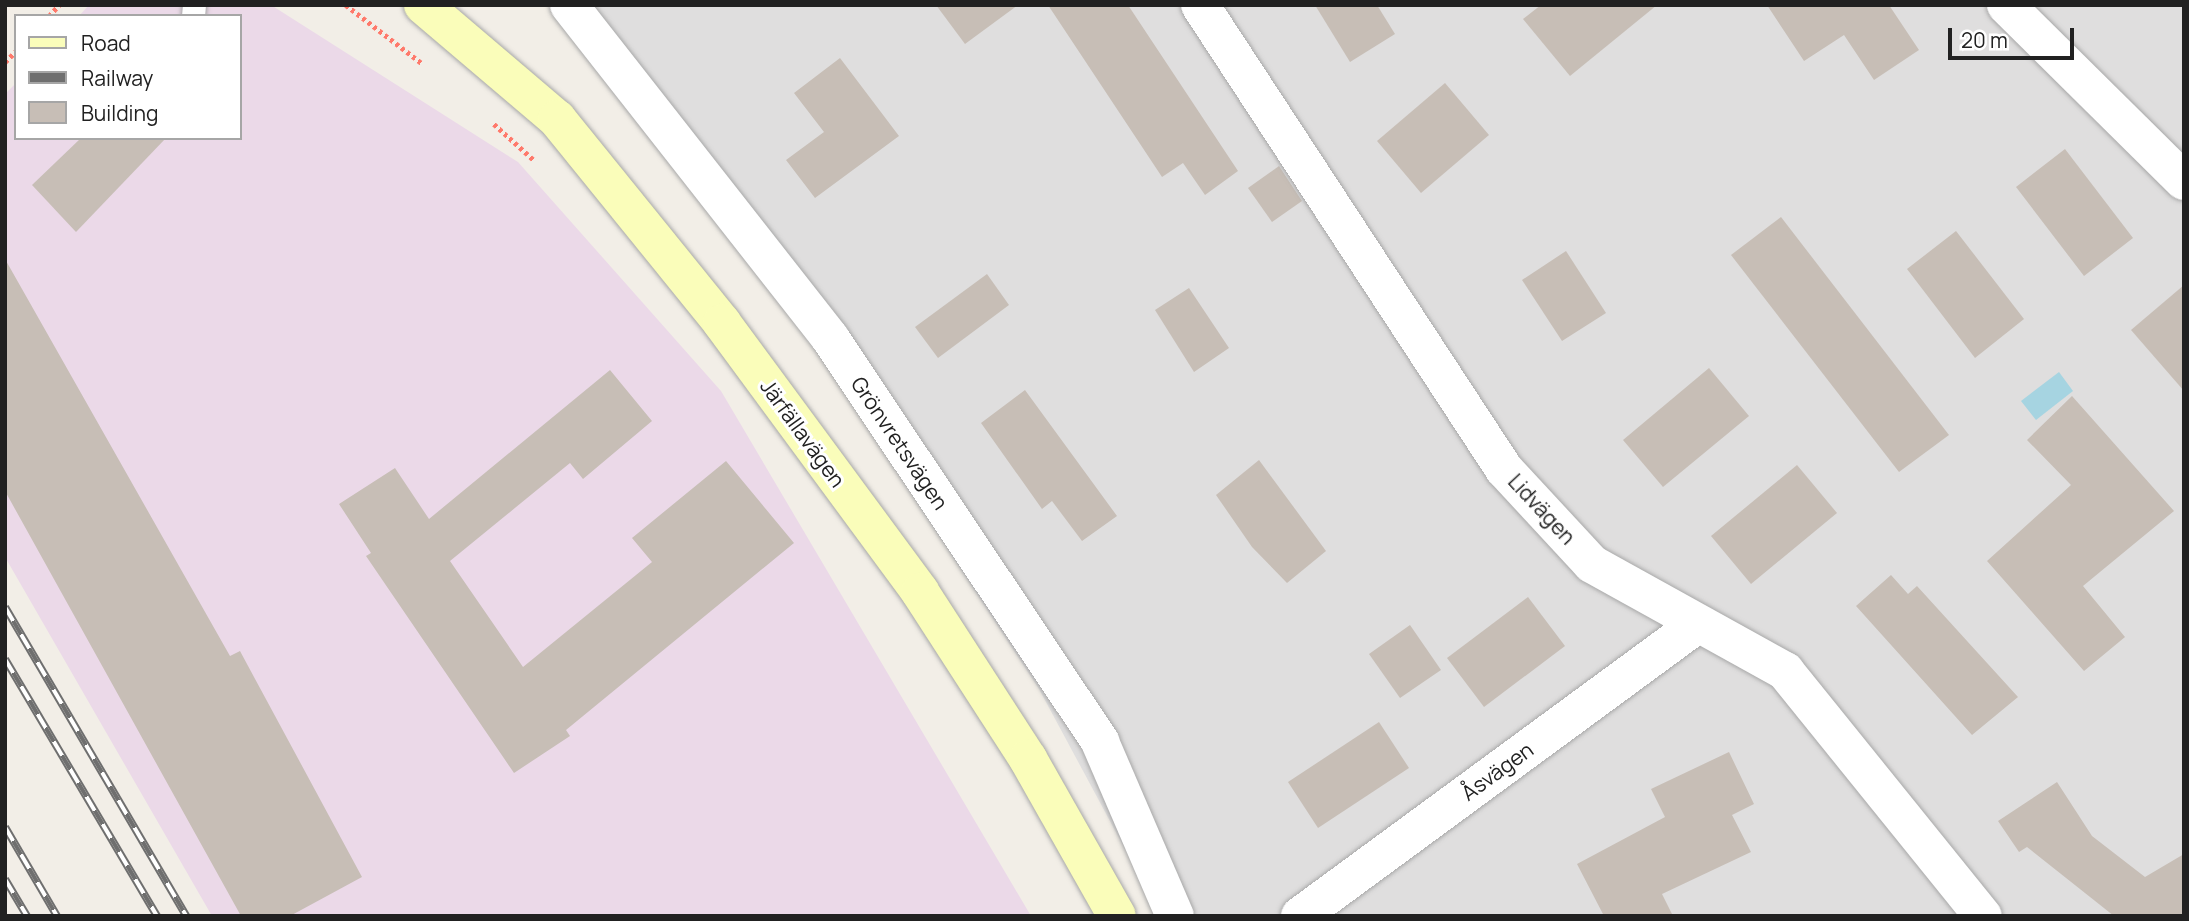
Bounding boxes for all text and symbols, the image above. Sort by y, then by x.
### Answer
legend [14,14,242,140]
scale bar [1951,14,2077,58]
text: 20 m [1961,26,2008,54]
text: Road [81,29,131,57]
text: Railway [81,64,153,92]
text: Building [81,99,158,127]
street label: Grönvretsvägen [846,372,954,514]
street label: Järfällavägen [755,374,851,492]
street label: Lidvägen [1503,469,1581,549]
street label: Åsvägen [1456,737,1538,805]

